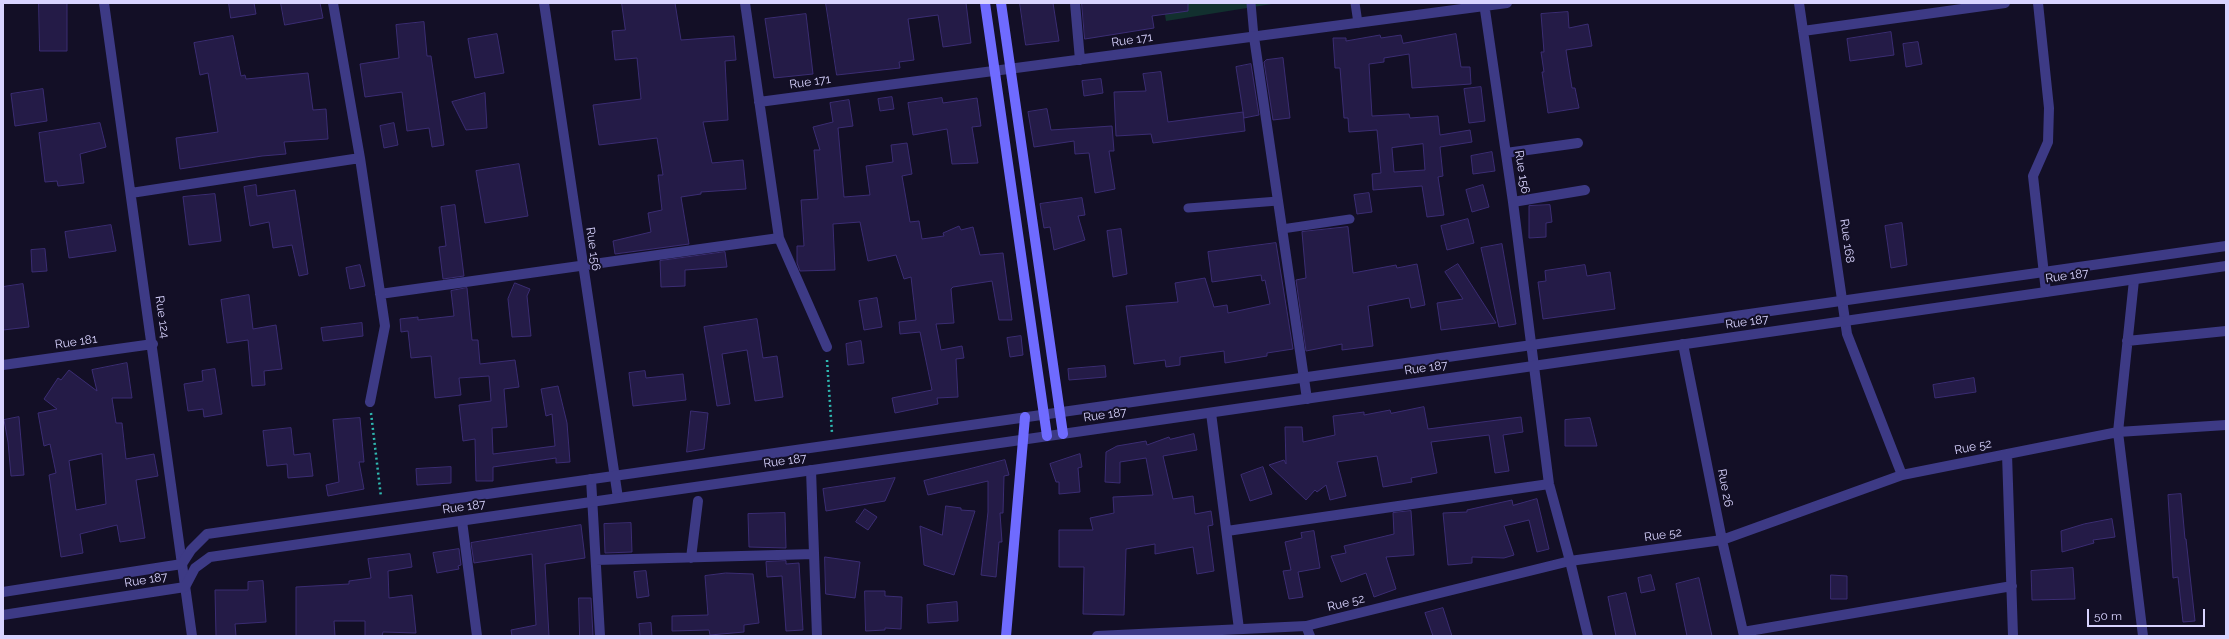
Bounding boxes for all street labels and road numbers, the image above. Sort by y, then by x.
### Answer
street label: Rue 171 [1110,30,1154,50]
street label: Rue 171 [788,72,832,92]
street label: Rue 156 [1511,149,1533,195]
street label: Rue 168 [1837,218,1857,264]
street label: Rue 156 [583,226,603,272]
street label: Rue 187 [2044,266,2090,286]
street label: Rue 124 [152,295,172,339]
street label: Rue 187 [1724,312,1770,332]
street label: Rue 181 [54,332,98,352]
street label: Rue 187 [1403,358,1449,378]
street label: Rue 187 [1082,405,1128,425]
street label: Rue 52 [1953,436,1993,458]
street label: Rue 187 [762,451,808,471]
street label: Rue 26 [1714,468,1736,508]
street label: Rue 187 [441,497,487,517]
street label: Rue 52 [1643,525,1683,545]
street label: Rue 187 [123,569,169,591]
street label: Rue 52 [1326,591,1366,615]

